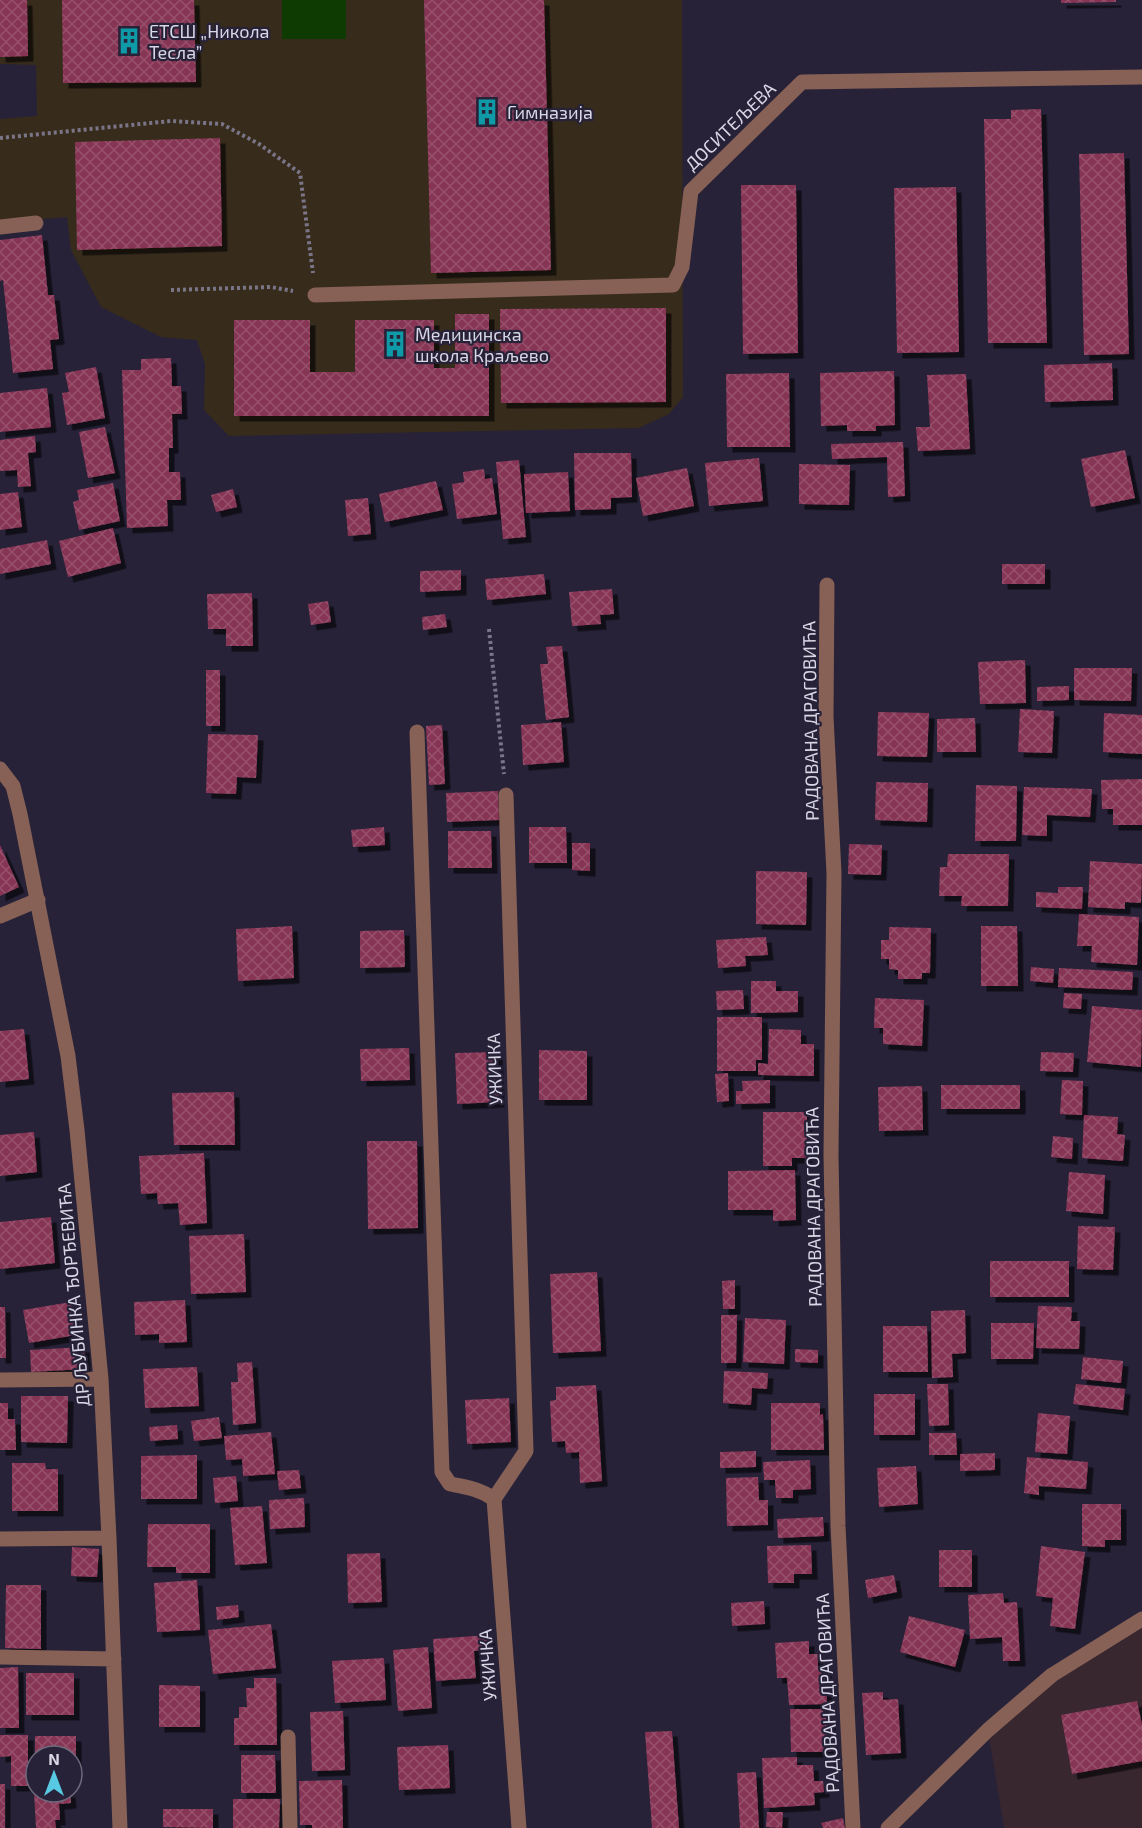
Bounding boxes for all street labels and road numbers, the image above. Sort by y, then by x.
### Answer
street label: ДОСИТЕЉЕВА [680,77,780,175]
street label: РАДОВАНА ДРАГОВИЋА [797,620,823,821]
street label: УЖИЧКА [482,1032,506,1105]
street label: РАДОВАНА ДРАГОВИЋА [800,1106,826,1307]
street label: ДР ЉУБИНКА ЂОРЂЕВИЋА [52,1182,94,1408]
street label: РАДОВАНА ДРАГОВИЋА [811,1592,843,1793]
street label: УЖИЧКА [473,1627,500,1702]

